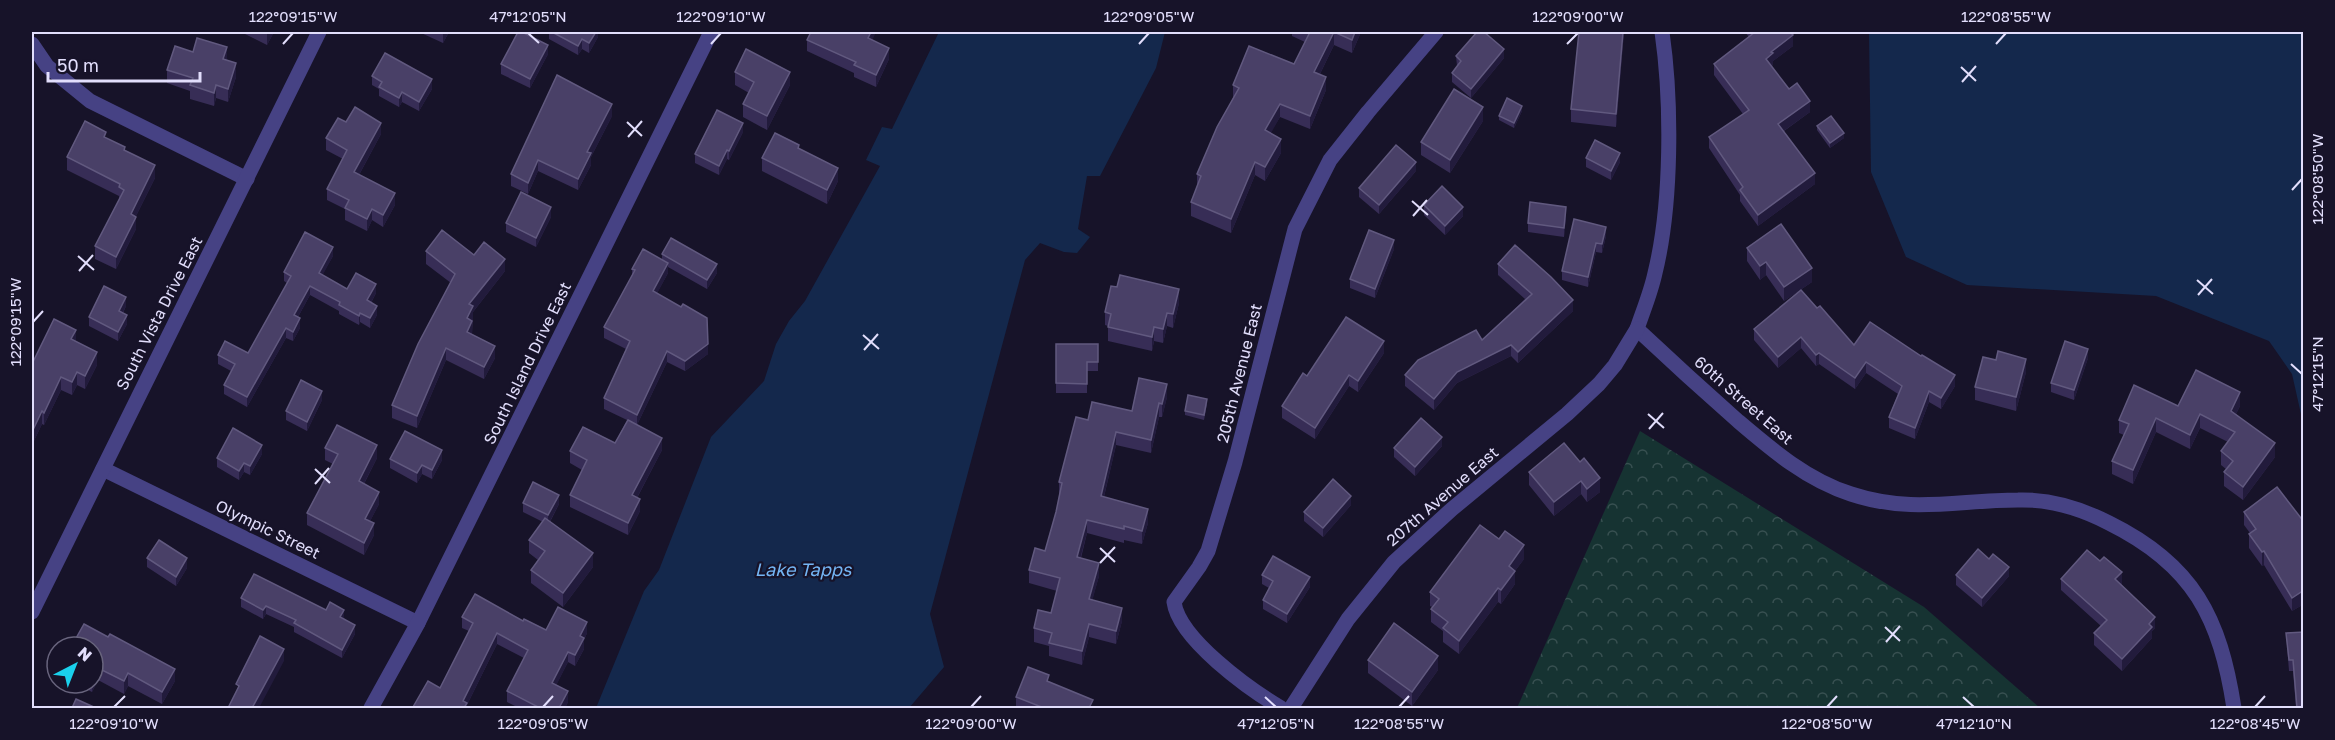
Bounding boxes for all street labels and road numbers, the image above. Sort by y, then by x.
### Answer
street label: South Vista Drive East [112,233,206,393]
street label: South Island Drive East [479,278,575,448]
street label: 205th Avenue East [1212,301,1266,445]
street label: 60th Street East [1690,352,1798,448]
street label: 207th Avenue East [1382,442,1502,550]
street label: Olympic Street [212,495,324,563]

